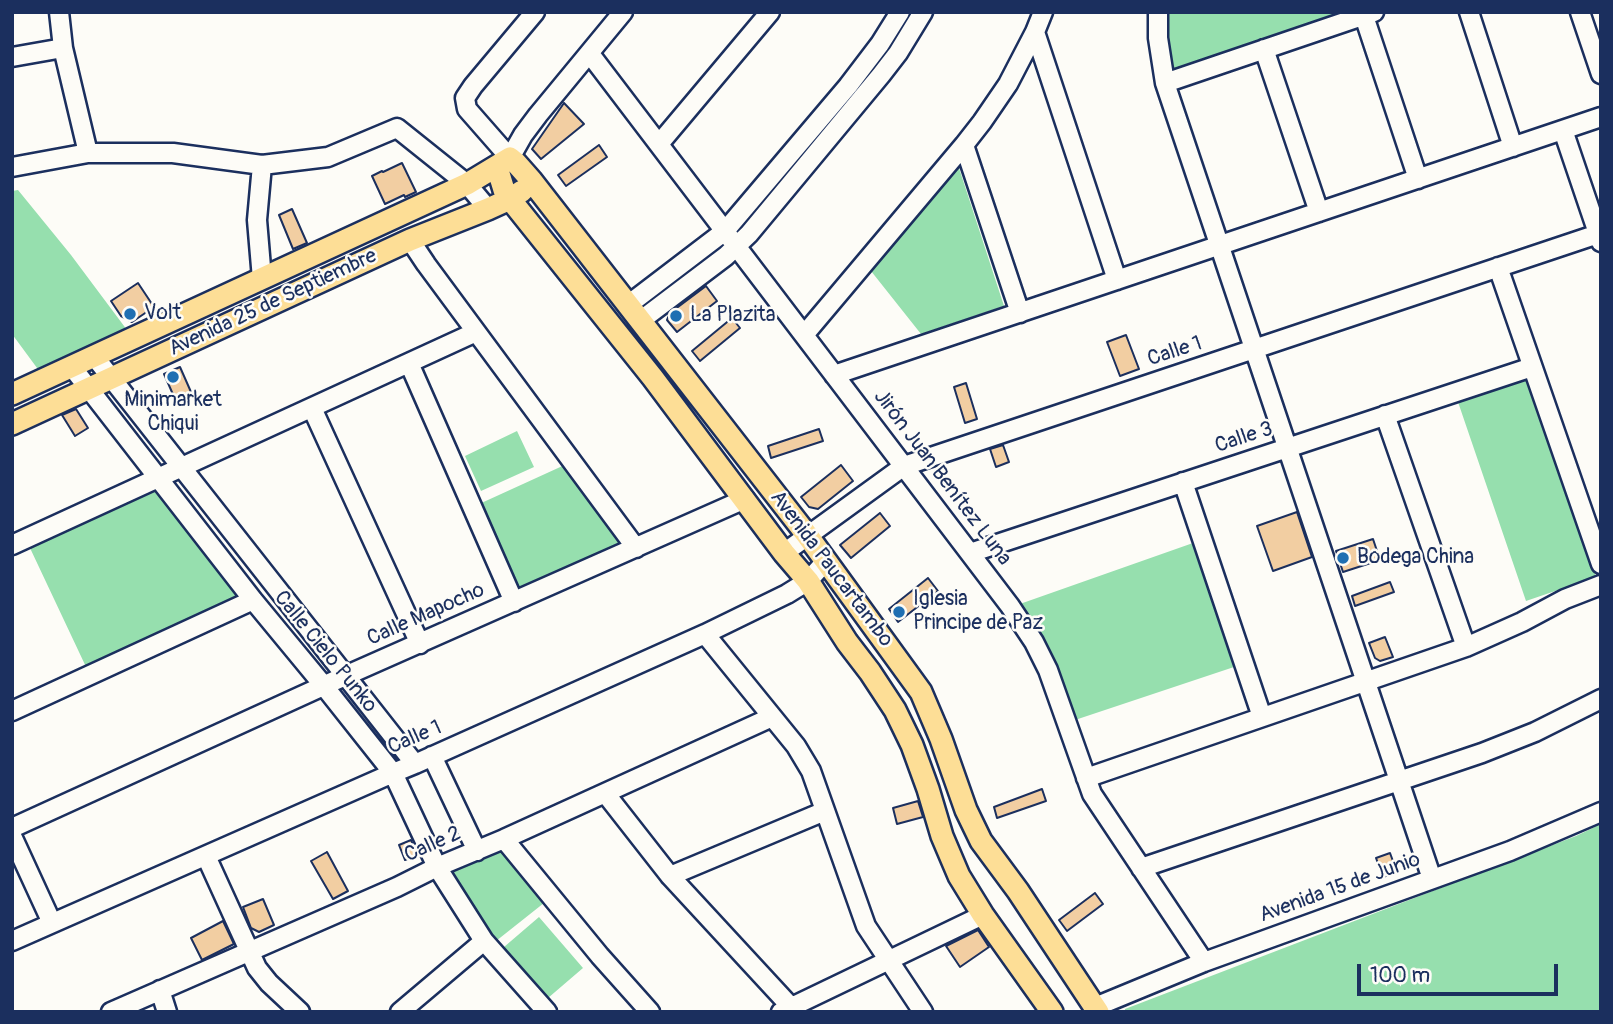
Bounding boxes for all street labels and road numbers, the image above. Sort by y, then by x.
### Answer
street label: Avenida 25 de Septiembre [165,244,381,362]
street label: Calle 1 [1145,331,1205,373]
street label: Jirón Juan Benítez Luna [868,385,1016,571]
street label: Calle 3 [1212,417,1276,459]
street label: Avenida Paucartambo [764,486,898,652]
street label: Calle Mapocho [364,578,488,652]
street label: Calle Cielo Punko [268,586,382,718]
street label: Calle 1 [384,715,446,761]
street label: Calle 2 [401,821,465,869]
street label: Avenida 15 de Junio [1256,847,1424,929]

